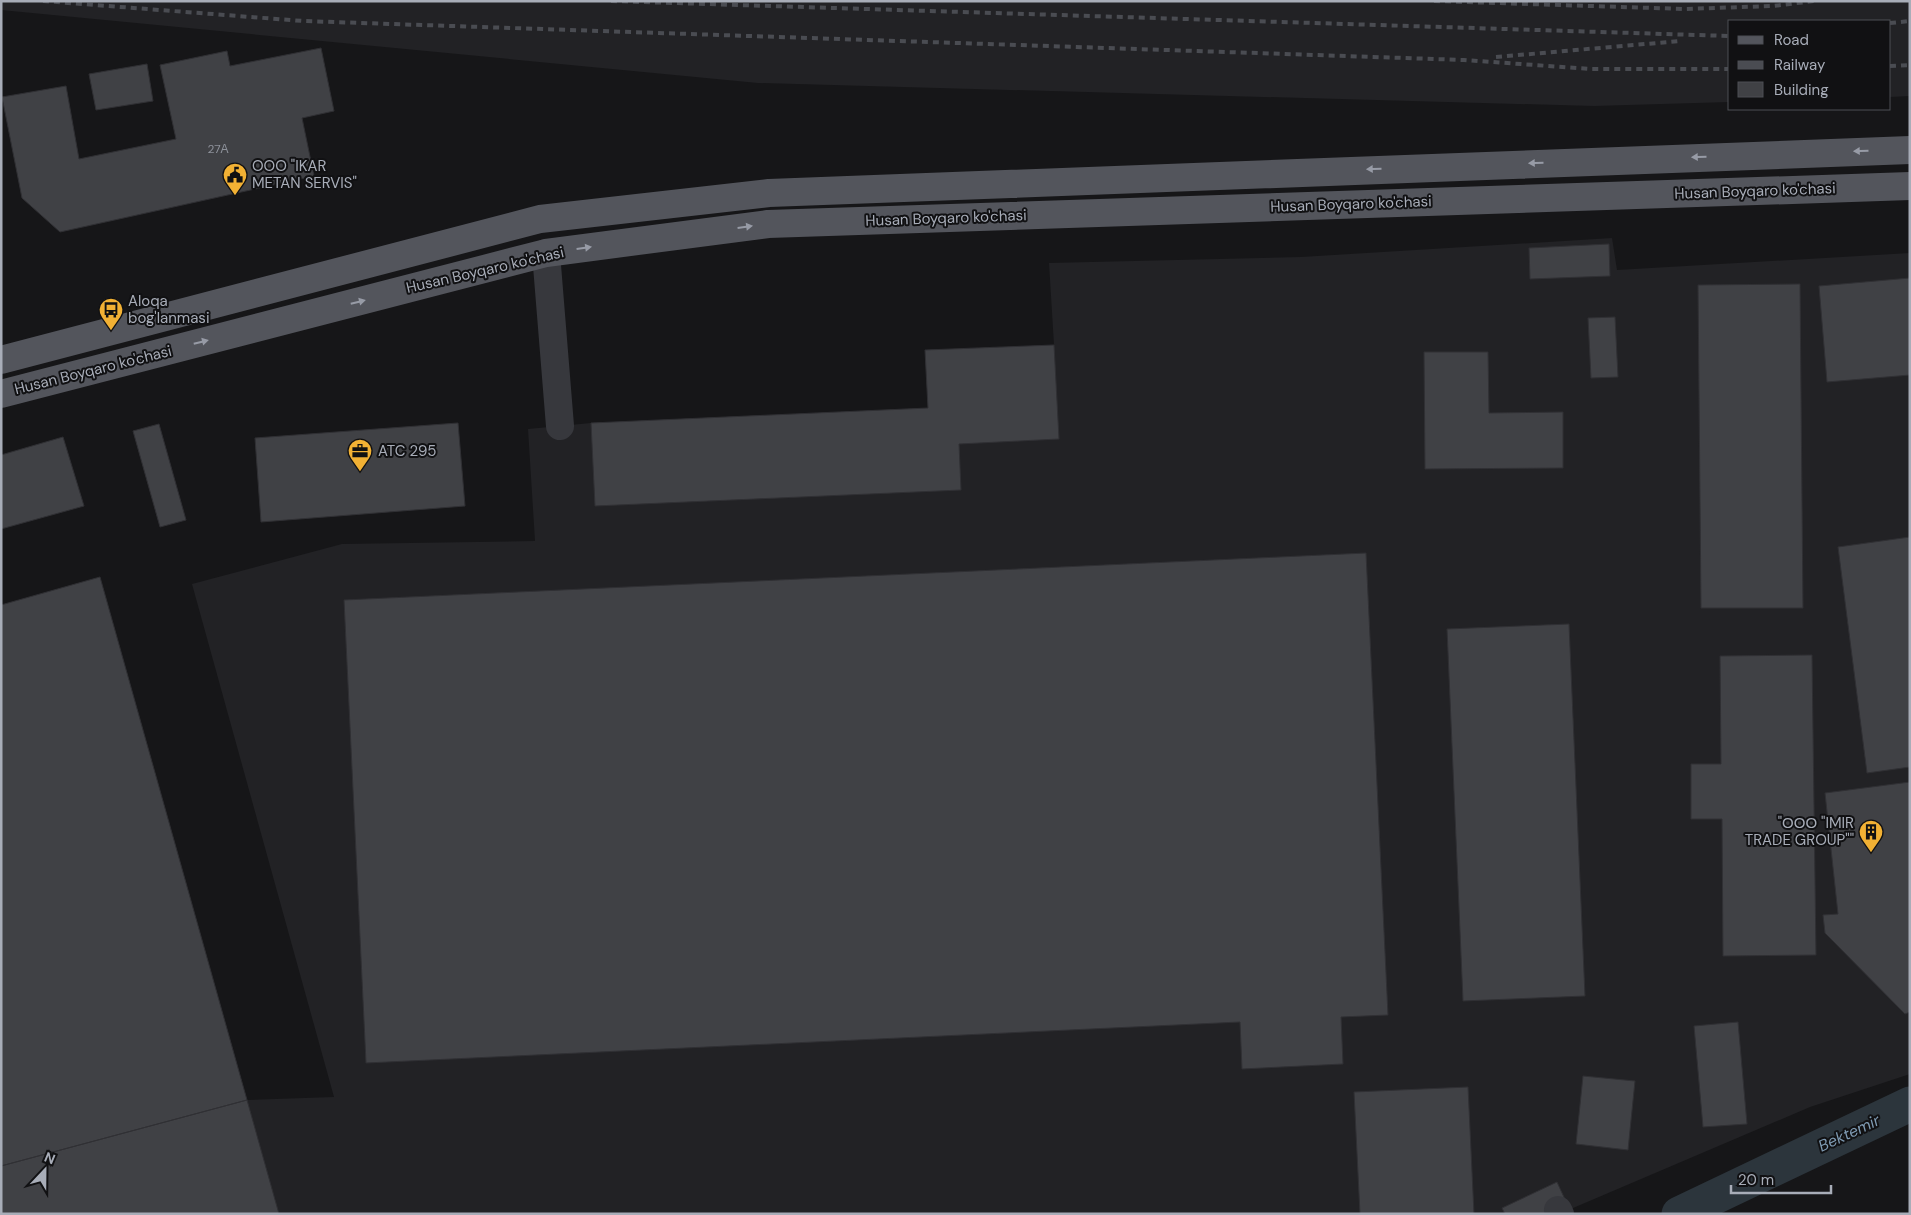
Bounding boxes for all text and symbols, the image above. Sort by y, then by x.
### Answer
legend [1728,20,1891,110]
text: Road [1774,30,1809,50]
text: Railway [1774,55,1826,75]
text: Building [1774,80,1829,100]
house number: 27А [207,141,229,157]
one-way arrow [1853,148,1869,156]
one-way arrow [1690,154,1706,162]
place label: OOO "IKAR METAN SERVIS" [252,156,357,193]
one-way arrow [1528,160,1544,168]
public building icon: OOO "IKAR METAN SERVIS" [222,162,248,196]
one-way arrow [1366,166,1382,174]
street label: Husan Boyqaro ko'chasi [1674,178,1836,204]
street label: Husan Boyqaro ko'chasi [1270,191,1432,217]
street label: Husan Boyqaro ko'chasi [865,205,1027,231]
one-way arrow [738,222,754,230]
street label: Husan Boyqaro ko'chasi [404,242,566,298]
one-way arrow [577,244,593,252]
place label: Aloqa bog'lanmasi [128,291,210,328]
bus stop icon: Aloqa bog'lanmasi [98,297,124,331]
one-way arrow [351,297,366,305]
one-way arrow [193,338,208,346]
street label: Husan Boyqaro ko'chasi [12,341,174,399]
office icon: ATC 295 [347,438,373,472]
place label: ATC 295 [378,441,436,461]
place label: "ООО "IMIR TRADE GROUP"" [1745,813,1854,850]
building icon: "ООО "IMIR TRADE GROUP"" [1858,819,1884,853]
water label: Bektemir [1815,1109,1884,1156]
north arrow [20,1145,70,1195]
text: N [42,1148,58,1168]
scale bar [1731,1162,1831,1194]
text: 20 m [1738,1170,1774,1190]

